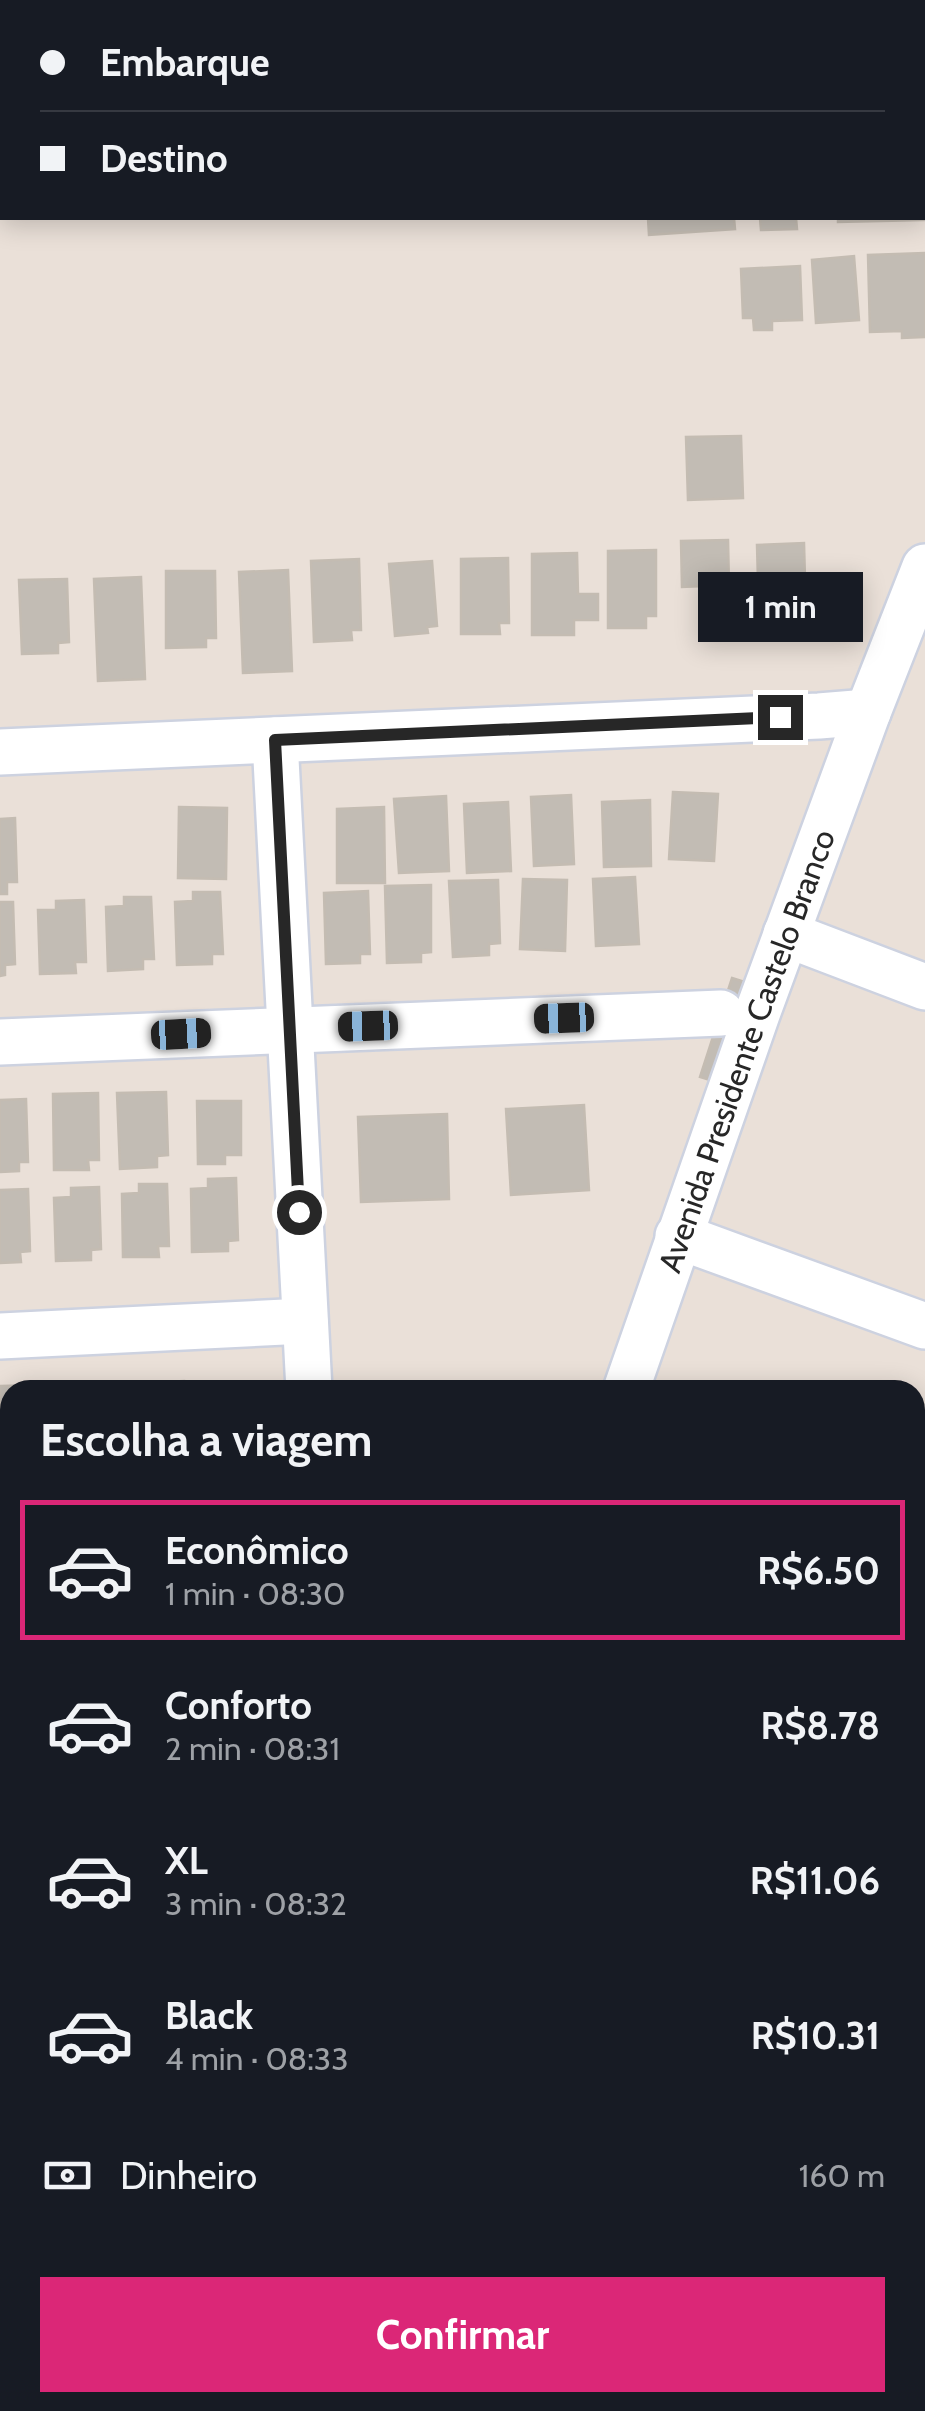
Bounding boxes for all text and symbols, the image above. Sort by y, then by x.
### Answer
text: Embarque [100,39,270,86]
text: Destino [100,135,228,182]
callout: 1 min [698,572,862,642]
text: 1 min [744,587,817,626]
route end [758,695,803,740]
street label: Avenida Presidente Castelo Branco [649,824,843,1277]
car [533,1002,595,1034]
car [337,1010,399,1042]
car [150,1017,212,1051]
route start [277,1190,322,1235]
text: Escolha a viagem [40,1413,372,1467]
icon: car [45,1525,135,1615]
text: Econômico [165,1527,349,1574]
text: R$6.50 [757,1547,880,1594]
text: 1 min · 08:30 [165,1574,345,1613]
icon: car [45,1680,135,1770]
text: Conforto [165,1682,312,1729]
text: R$8.78 [760,1702,880,1749]
text: 2 min · 08:31 [165,1729,340,1768]
icon: car [45,1835,135,1925]
text: XL [165,1837,208,1884]
text: R$11.06 [750,1857,880,1904]
text: 3 min · 08:32 [165,1884,347,1923]
icon: car [45,1990,135,2080]
text: Black [165,1992,253,2039]
text: R$10.31 [751,2012,880,2059]
text: 4 min · 08:33 [165,2039,348,2078]
icon: cash [40,2148,95,2203]
text: Dinheiro [120,2152,257,2199]
text: 160 m [799,2156,885,2195]
button: Confirmar [40,2277,885,2392]

